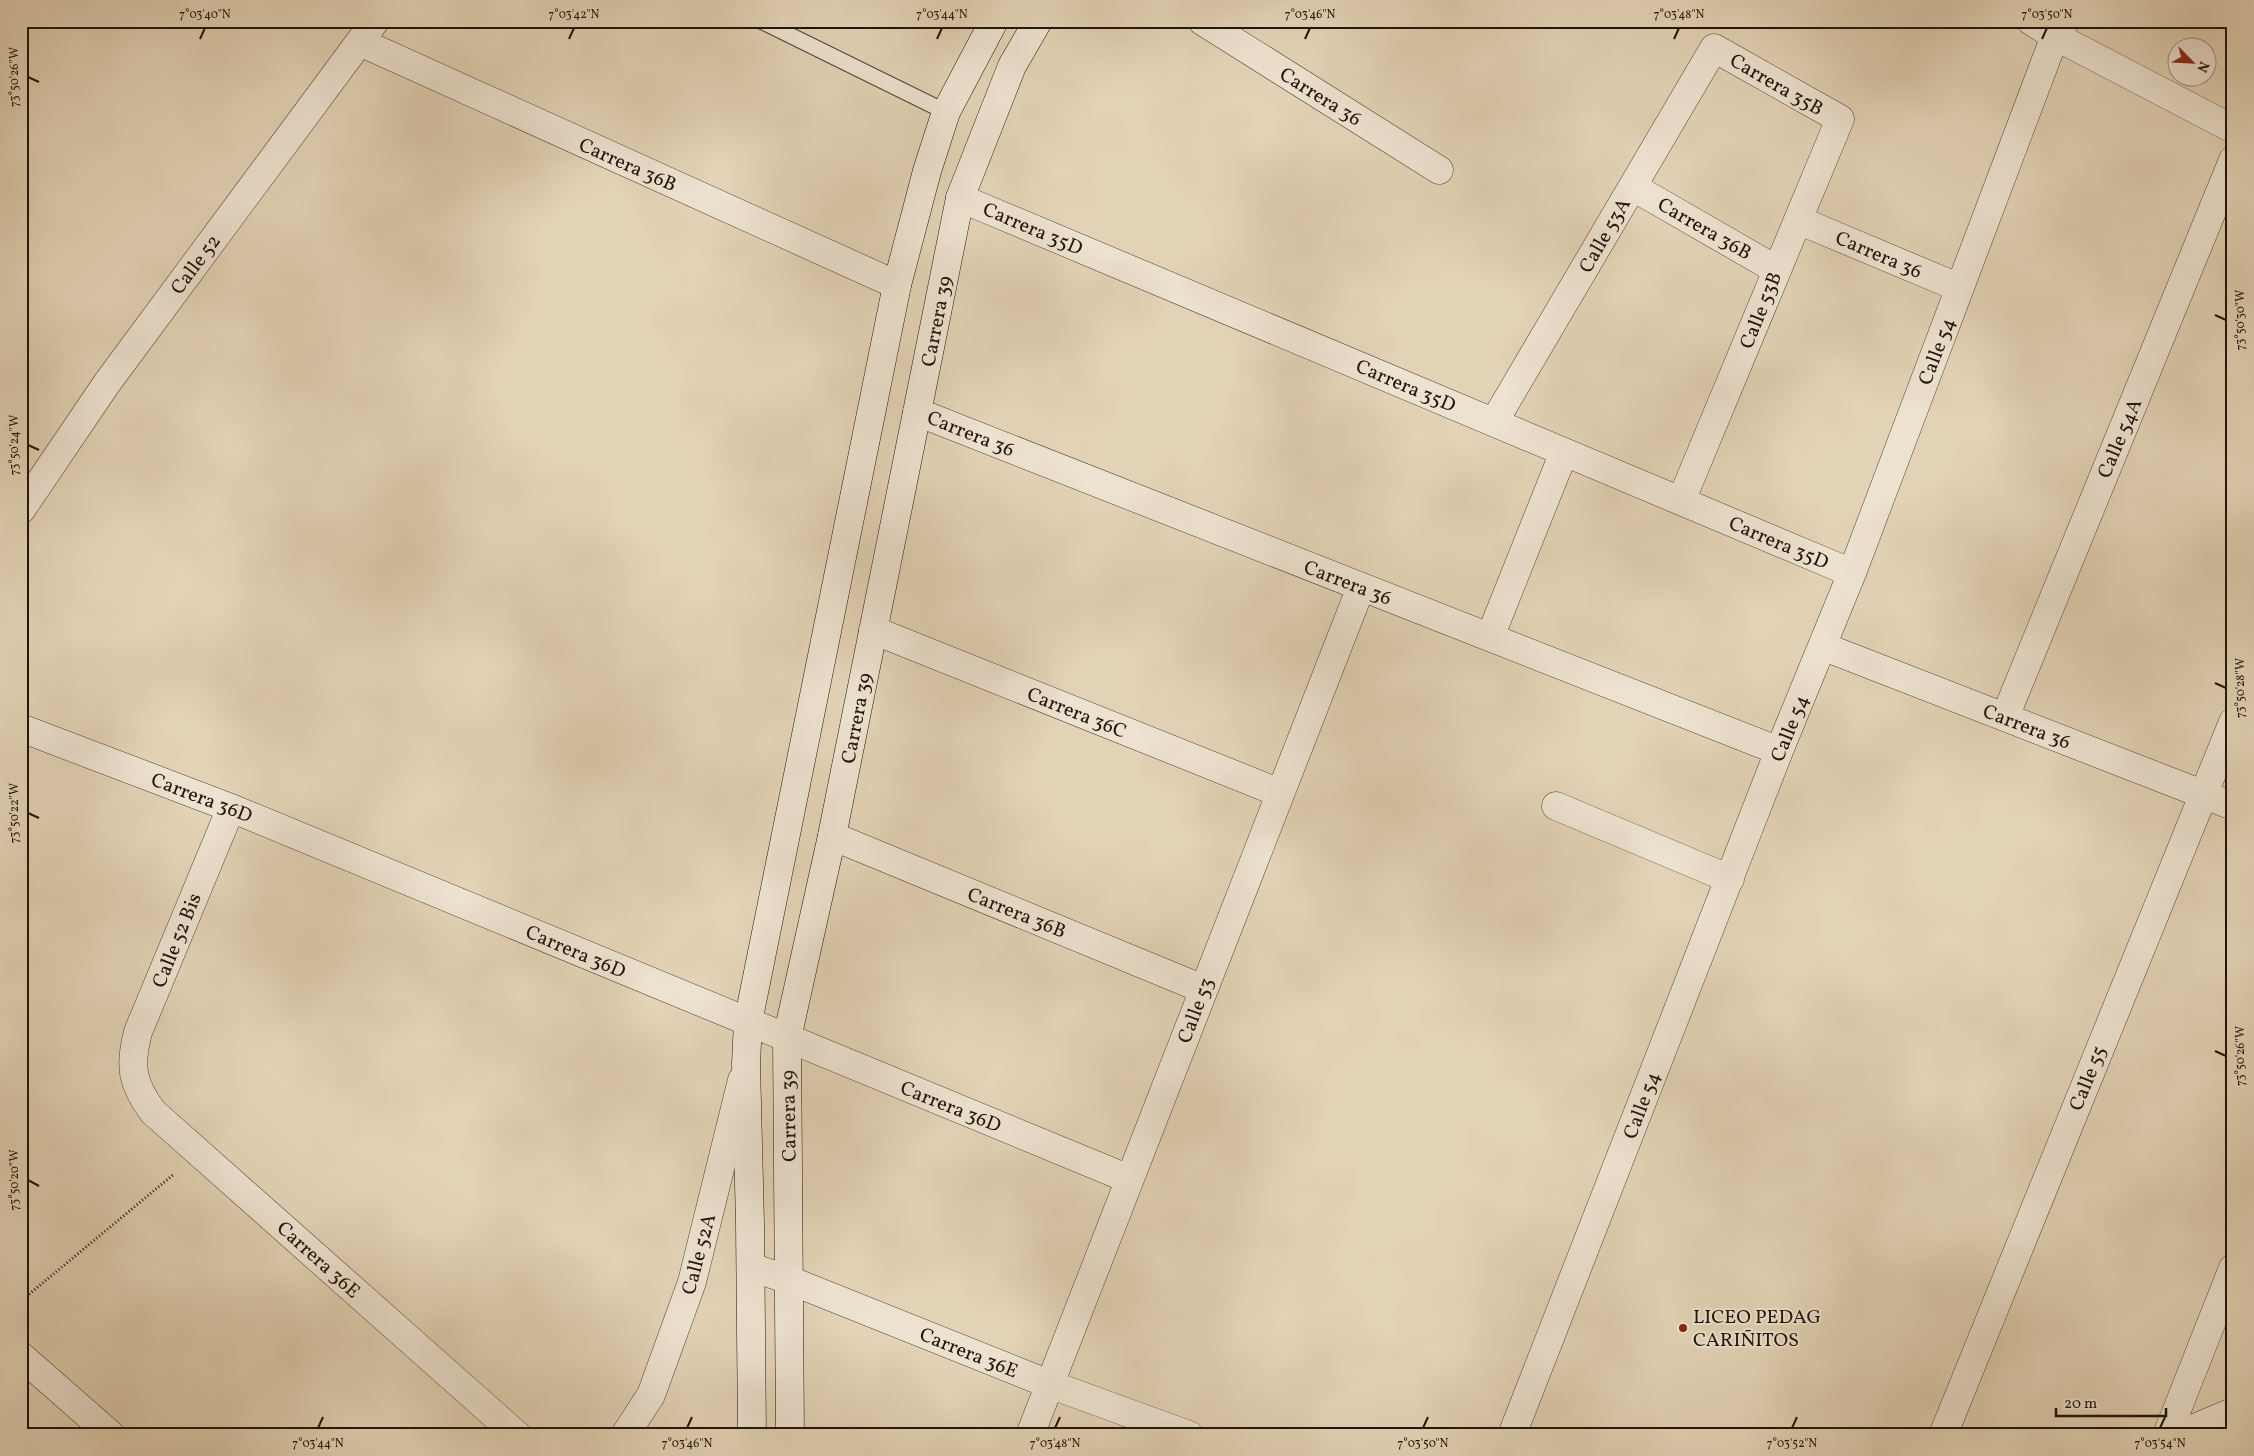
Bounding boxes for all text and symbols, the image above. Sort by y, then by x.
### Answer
text: 7°03'40"N [179,7,231,23]
text: 7°03'42"N [549,7,600,23]
text: 7°03'44"N [916,7,968,23]
text: 7°03'46"N [1285,7,1335,23]
text: 7°03'48"N [1654,7,1704,23]
text: 7°03'50"N [2021,7,2073,23]
north arrow [2166,38,2216,88]
text: 73°50'26"W [7,47,23,107]
street label: Carrera 35B [1724,48,1828,124]
text: N [2192,58,2213,75]
street label: Carrera 36 [1274,61,1366,134]
street label: Carrera 36B [574,132,681,200]
street label: Carrera 36B [1652,191,1756,268]
street label: Calle 53A [1573,193,1638,279]
street label: Carrera 35D [978,196,1087,263]
street label: Carrera 36 [1830,225,1926,287]
street label: Calle 52 [165,229,228,301]
street label: Calle 53B [1734,268,1790,353]
street label: Carrera 39 [915,274,960,369]
text: 73°50'30"W [2233,290,2249,350]
street label: Calle 54 [1912,314,1963,389]
street label: Carrera 35D [1351,353,1460,420]
street label: Calle 54A [2092,395,2150,483]
street label: Carrera 36 [922,405,1018,465]
text: 73°50'24"W [7,415,23,475]
street label: Carrera 35D [1724,510,1833,577]
street label: Carrera 36 [1299,554,1395,613]
text: 73°50'28"W [2233,658,2249,718]
street label: Carrera 39 [835,671,880,766]
street label: Carrera 36C [1022,681,1130,747]
street label: Calle 54 [1765,691,1817,766]
street label: Carrera 36 [1978,698,2074,757]
street label: Carrera 36D [147,767,256,831]
text: 73°50'22"W [7,783,23,843]
street label: Carrera 36B [963,881,1070,946]
street label: Calle 52 Bis [146,889,210,992]
street label: Carrera 36D [521,919,630,987]
street label: Calle 53 [1172,974,1222,1048]
text: 73°50'26"W [2233,1026,2249,1086]
street label: Calle 55 [2063,1042,2115,1115]
street label: Calle 54 [1617,1068,1668,1143]
street label: Carrera 39 [775,1070,805,1162]
street label: Carrera 36D [896,1075,1005,1141]
text: 73°50'20"W [7,1150,23,1210]
street label: Calle 52A [676,1211,724,1298]
street label: Carrera 36E [270,1215,366,1306]
place label: LICEO PEDAG CARIÑITOS [1693,1304,1821,1355]
street label: Carrera 36E [915,1321,1022,1386]
marker: LICEO PEDAG CARIÑITOS [1677,1322,1689,1334]
scale bar [2056,1386,2166,1418]
text: 20 m [2064,1394,2097,1415]
text: 7°03'44"N [292,1436,344,1452]
text: 7°03'46"N [662,1436,712,1452]
text: 7°03'48"N [1030,1436,1080,1452]
text: 7°03'50"N [1397,1436,1449,1452]
text: 7°03'52"N [1767,1436,1817,1452]
text: 7°03'54"N [2134,1436,2186,1452]

